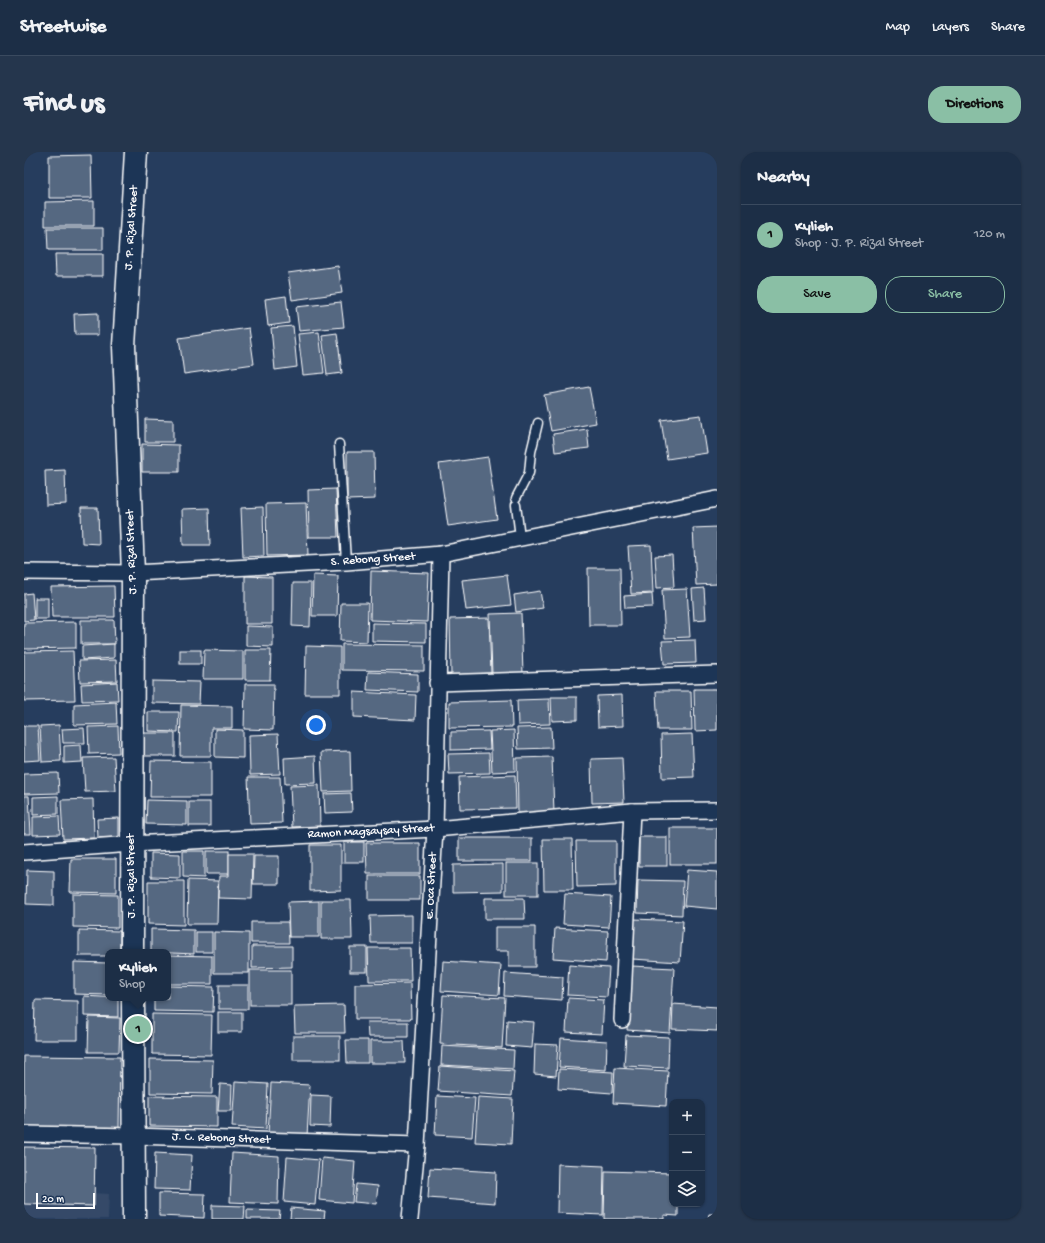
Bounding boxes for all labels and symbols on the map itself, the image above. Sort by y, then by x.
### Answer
street label: J. P. Rizal Street [122,184,142,271]
street label: J. P. Rizal Street [123,508,140,594]
street label: S. Rebong Street [330,550,417,570]
your location [306,715,326,735]
street label: Ramon Magsaysay Street [307,822,436,842]
street label: J. P. Rizal Street [125,833,139,918]
street label: E. Oca Street [423,851,441,920]
pin: 1 [125,1014,151,1044]
street label: J. C. Rebong Street [172,1130,272,1148]
scale bar [36,1191,95,1210]

